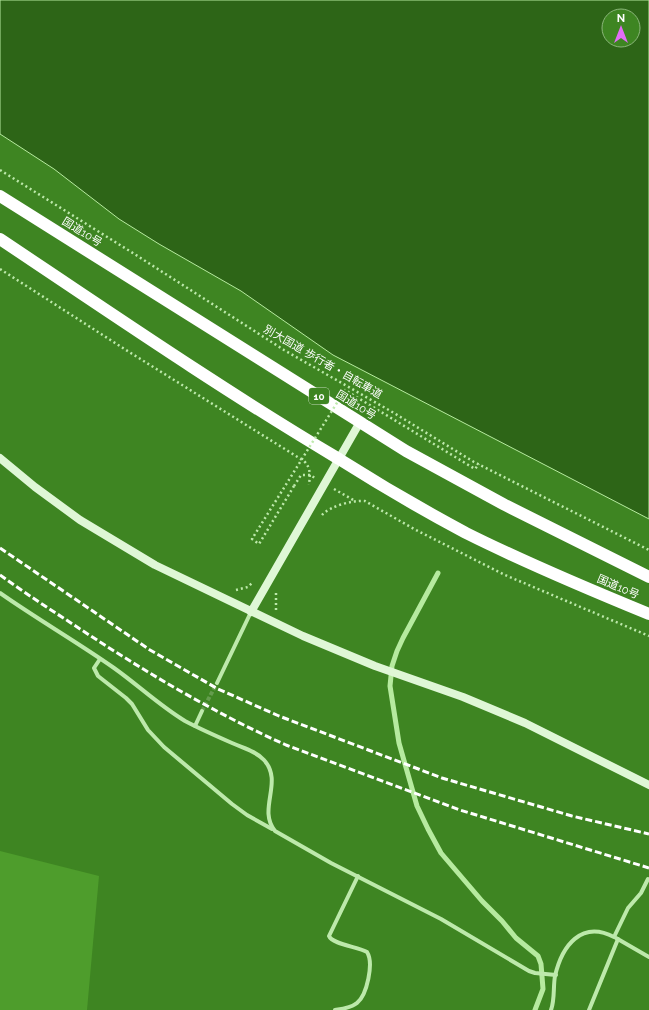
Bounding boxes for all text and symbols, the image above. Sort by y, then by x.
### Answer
north arrow [601,8,641,48]
text: N [617,12,625,25]
street label: 国道10号 [60,215,104,249]
street label: 別大国道 歩行者・自転車道 [261,323,385,401]
road number: 10 [309,388,329,404]
street label: 国道10号 [334,388,378,422]
street label: 国道10号 [595,572,641,602]

